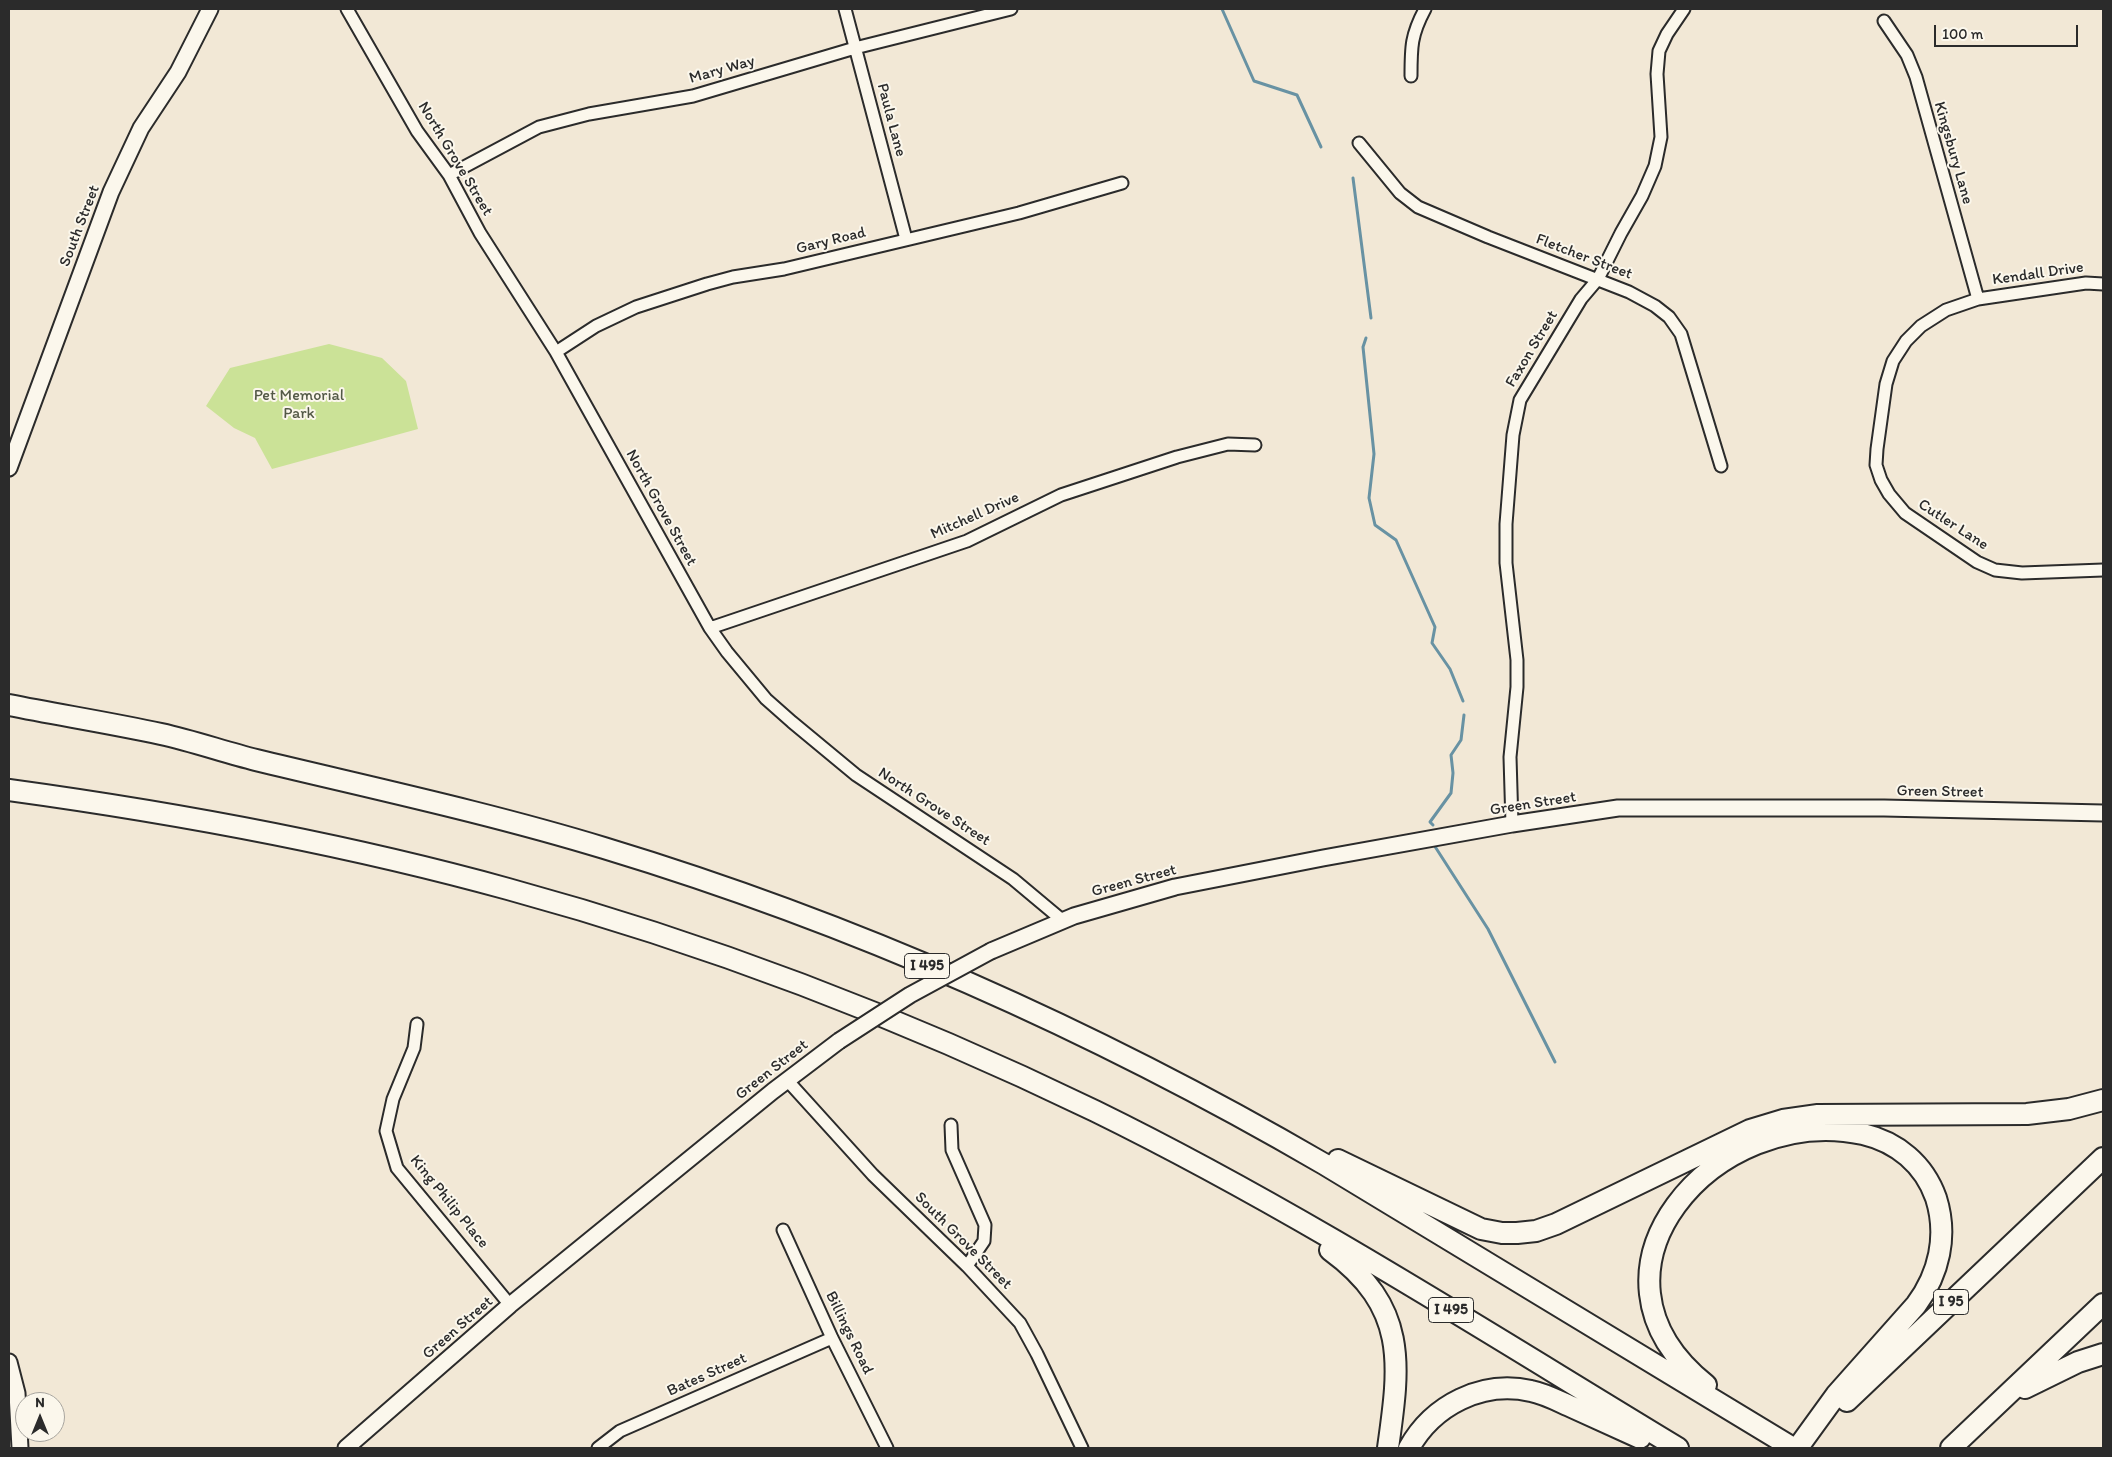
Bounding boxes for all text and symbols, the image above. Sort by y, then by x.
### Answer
scale bar [1937,15,2081,47]
text: 100 m [1942,25,1983,43]
street label: Mary Way [687,52,757,88]
street label: Paula Lane [872,81,910,159]
street label: North Grove Street [413,98,497,220]
street label: Kingsbury Lane [1929,99,1977,207]
street label: South Street [56,182,104,270]
street label: Gary Road [794,223,868,259]
street label: Fletcher Street [1533,230,1635,284]
street label: Kendall Drive [1991,258,2085,290]
street label: Faxon Street [1502,307,1562,391]
park label: Pet Memorial Park [254,386,344,424]
street label: North Grove Street [621,447,701,569]
street label: Mitchell Drive [928,488,1022,544]
street label: Cutler Lane [1914,495,1992,555]
street label: North Grove Street [874,764,994,850]
street label: Green Street [1896,782,1984,802]
street label: Green Street [1489,788,1577,820]
street label: Green Street [1089,860,1179,902]
road number: I 495 [904,954,950,978]
street label: Green Street [732,1036,812,1104]
street label: King Philip Place [406,1151,492,1253]
street label: South Grove Street [910,1188,1016,1294]
street label: Billings Road [821,1288,877,1378]
road number: I 95 [1934,1290,1968,1314]
street label: Green Street [419,1292,497,1364]
road number: I 495 [1428,1298,1474,1322]
street label: Bates Street [664,1349,750,1401]
north arrow [15,1392,65,1442]
text: N [35,1394,45,1411]

